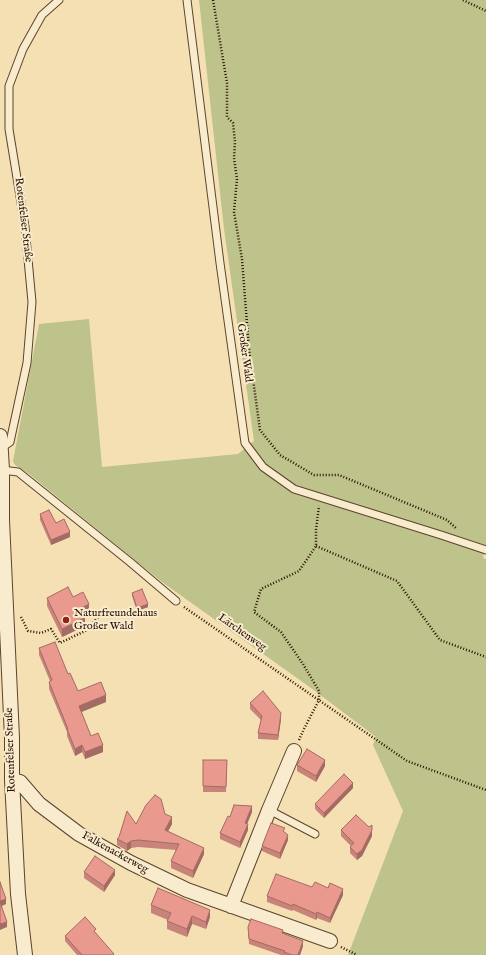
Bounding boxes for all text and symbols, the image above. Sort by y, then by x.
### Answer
street label: Rotenfelser Straße [11,177,35,263]
street label: Großer Wald [233,323,255,383]
place label: Naturfreundehaus Großer Wald [74,607,157,633]
street label: Lärchenweg [215,611,269,655]
marker: Naturfreundehaus Großer Wald [61,615,71,625]
street label: Rotenfelser Straße [3,707,19,793]
street label: Falkenackerweg [79,829,151,877]

